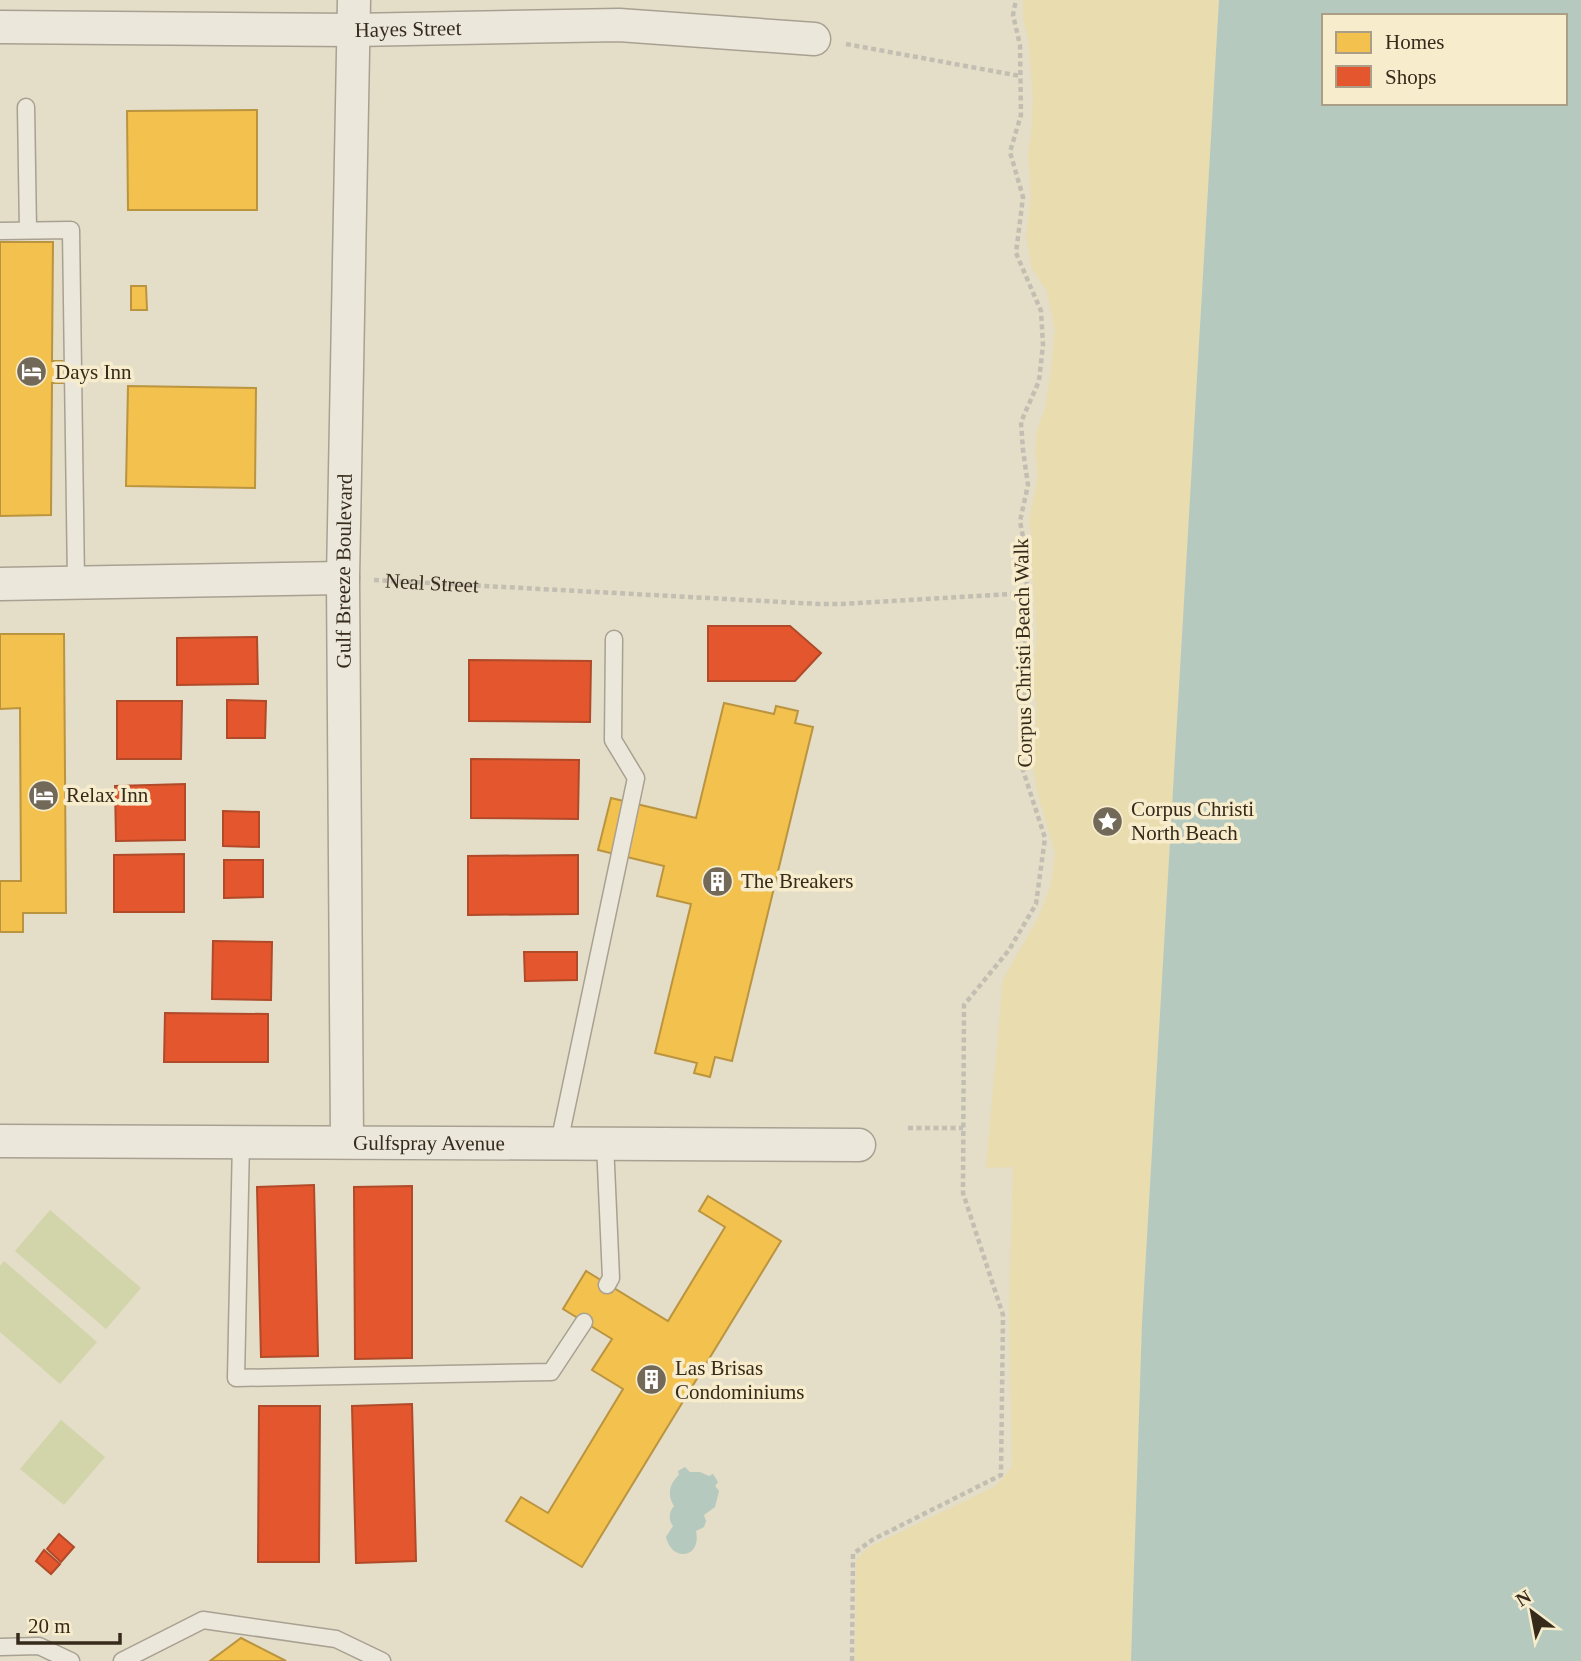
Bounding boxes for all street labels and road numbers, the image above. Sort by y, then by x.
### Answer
street label: Hayes Street [354,16,462,42]
street label: Gulf Breeze Boulevard [331,473,357,669]
street label: Corpus Christi Beach Walk [1009,538,1037,768]
street label: Neal Street [384,569,480,598]
street label: Gulfspray Avenue [353,1131,505,1155]

